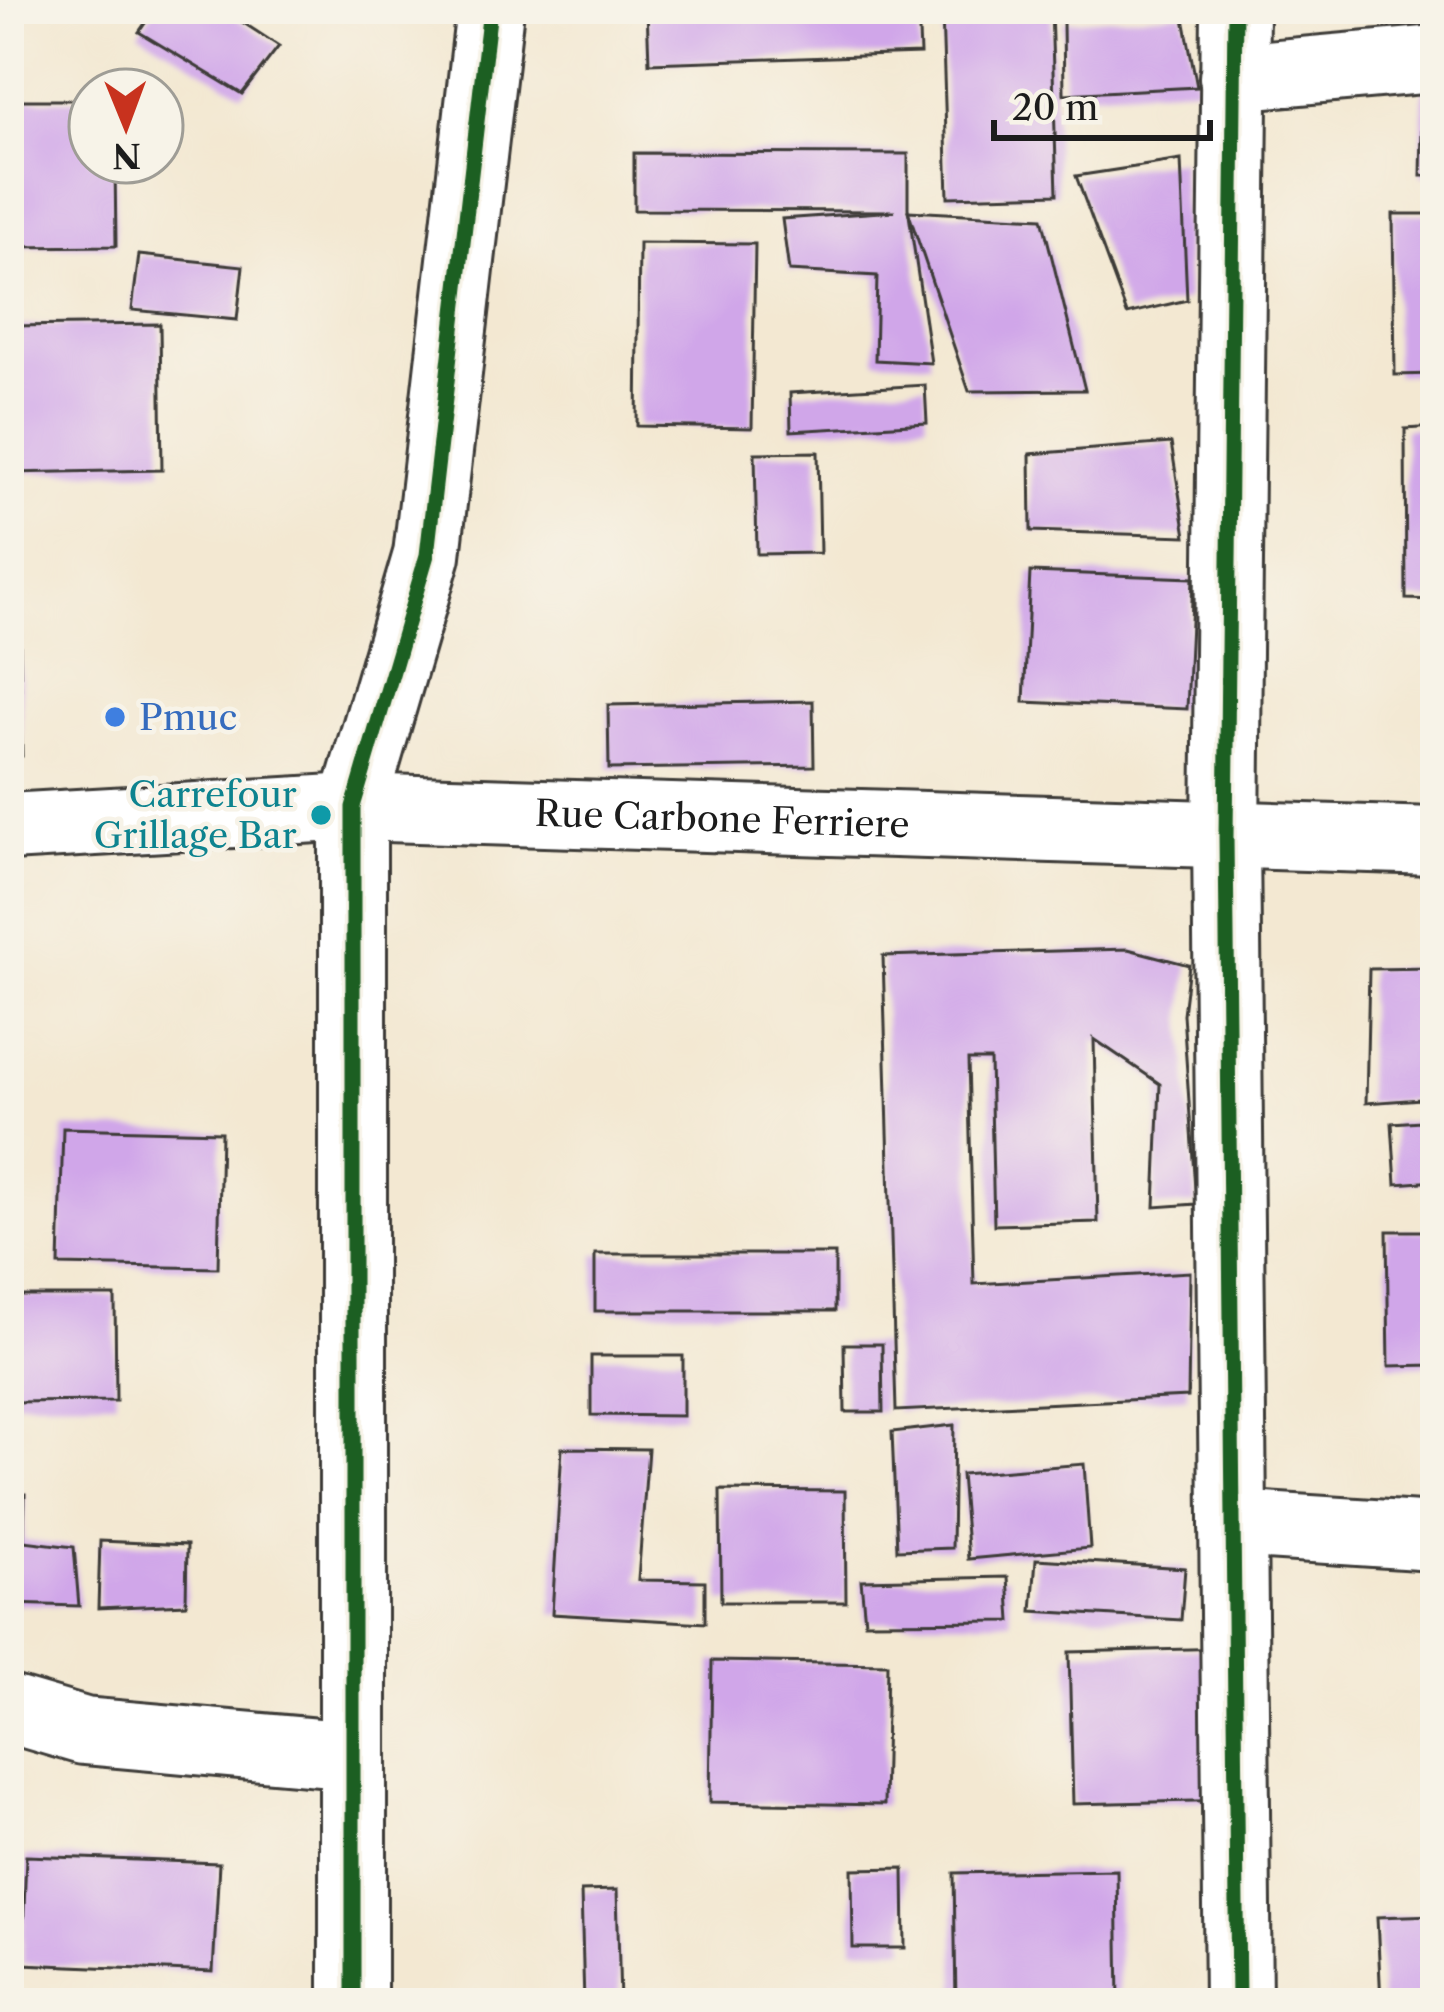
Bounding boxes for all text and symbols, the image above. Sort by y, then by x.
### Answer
north arrow [66,66,186,186]
scale bar [994,66,1210,140]
text: 20 m [1012,85,1099,129]
text: N [112,135,141,176]
place label: Pmuc [139,695,237,739]
marker: Pmuc [102,704,128,730]
place label: Carrefour Grillage Bar [94,772,297,857]
street label: Rue Carbone Ferriere [534,791,910,846]
marker: Carrefour Grillage Bar [308,802,334,828]

